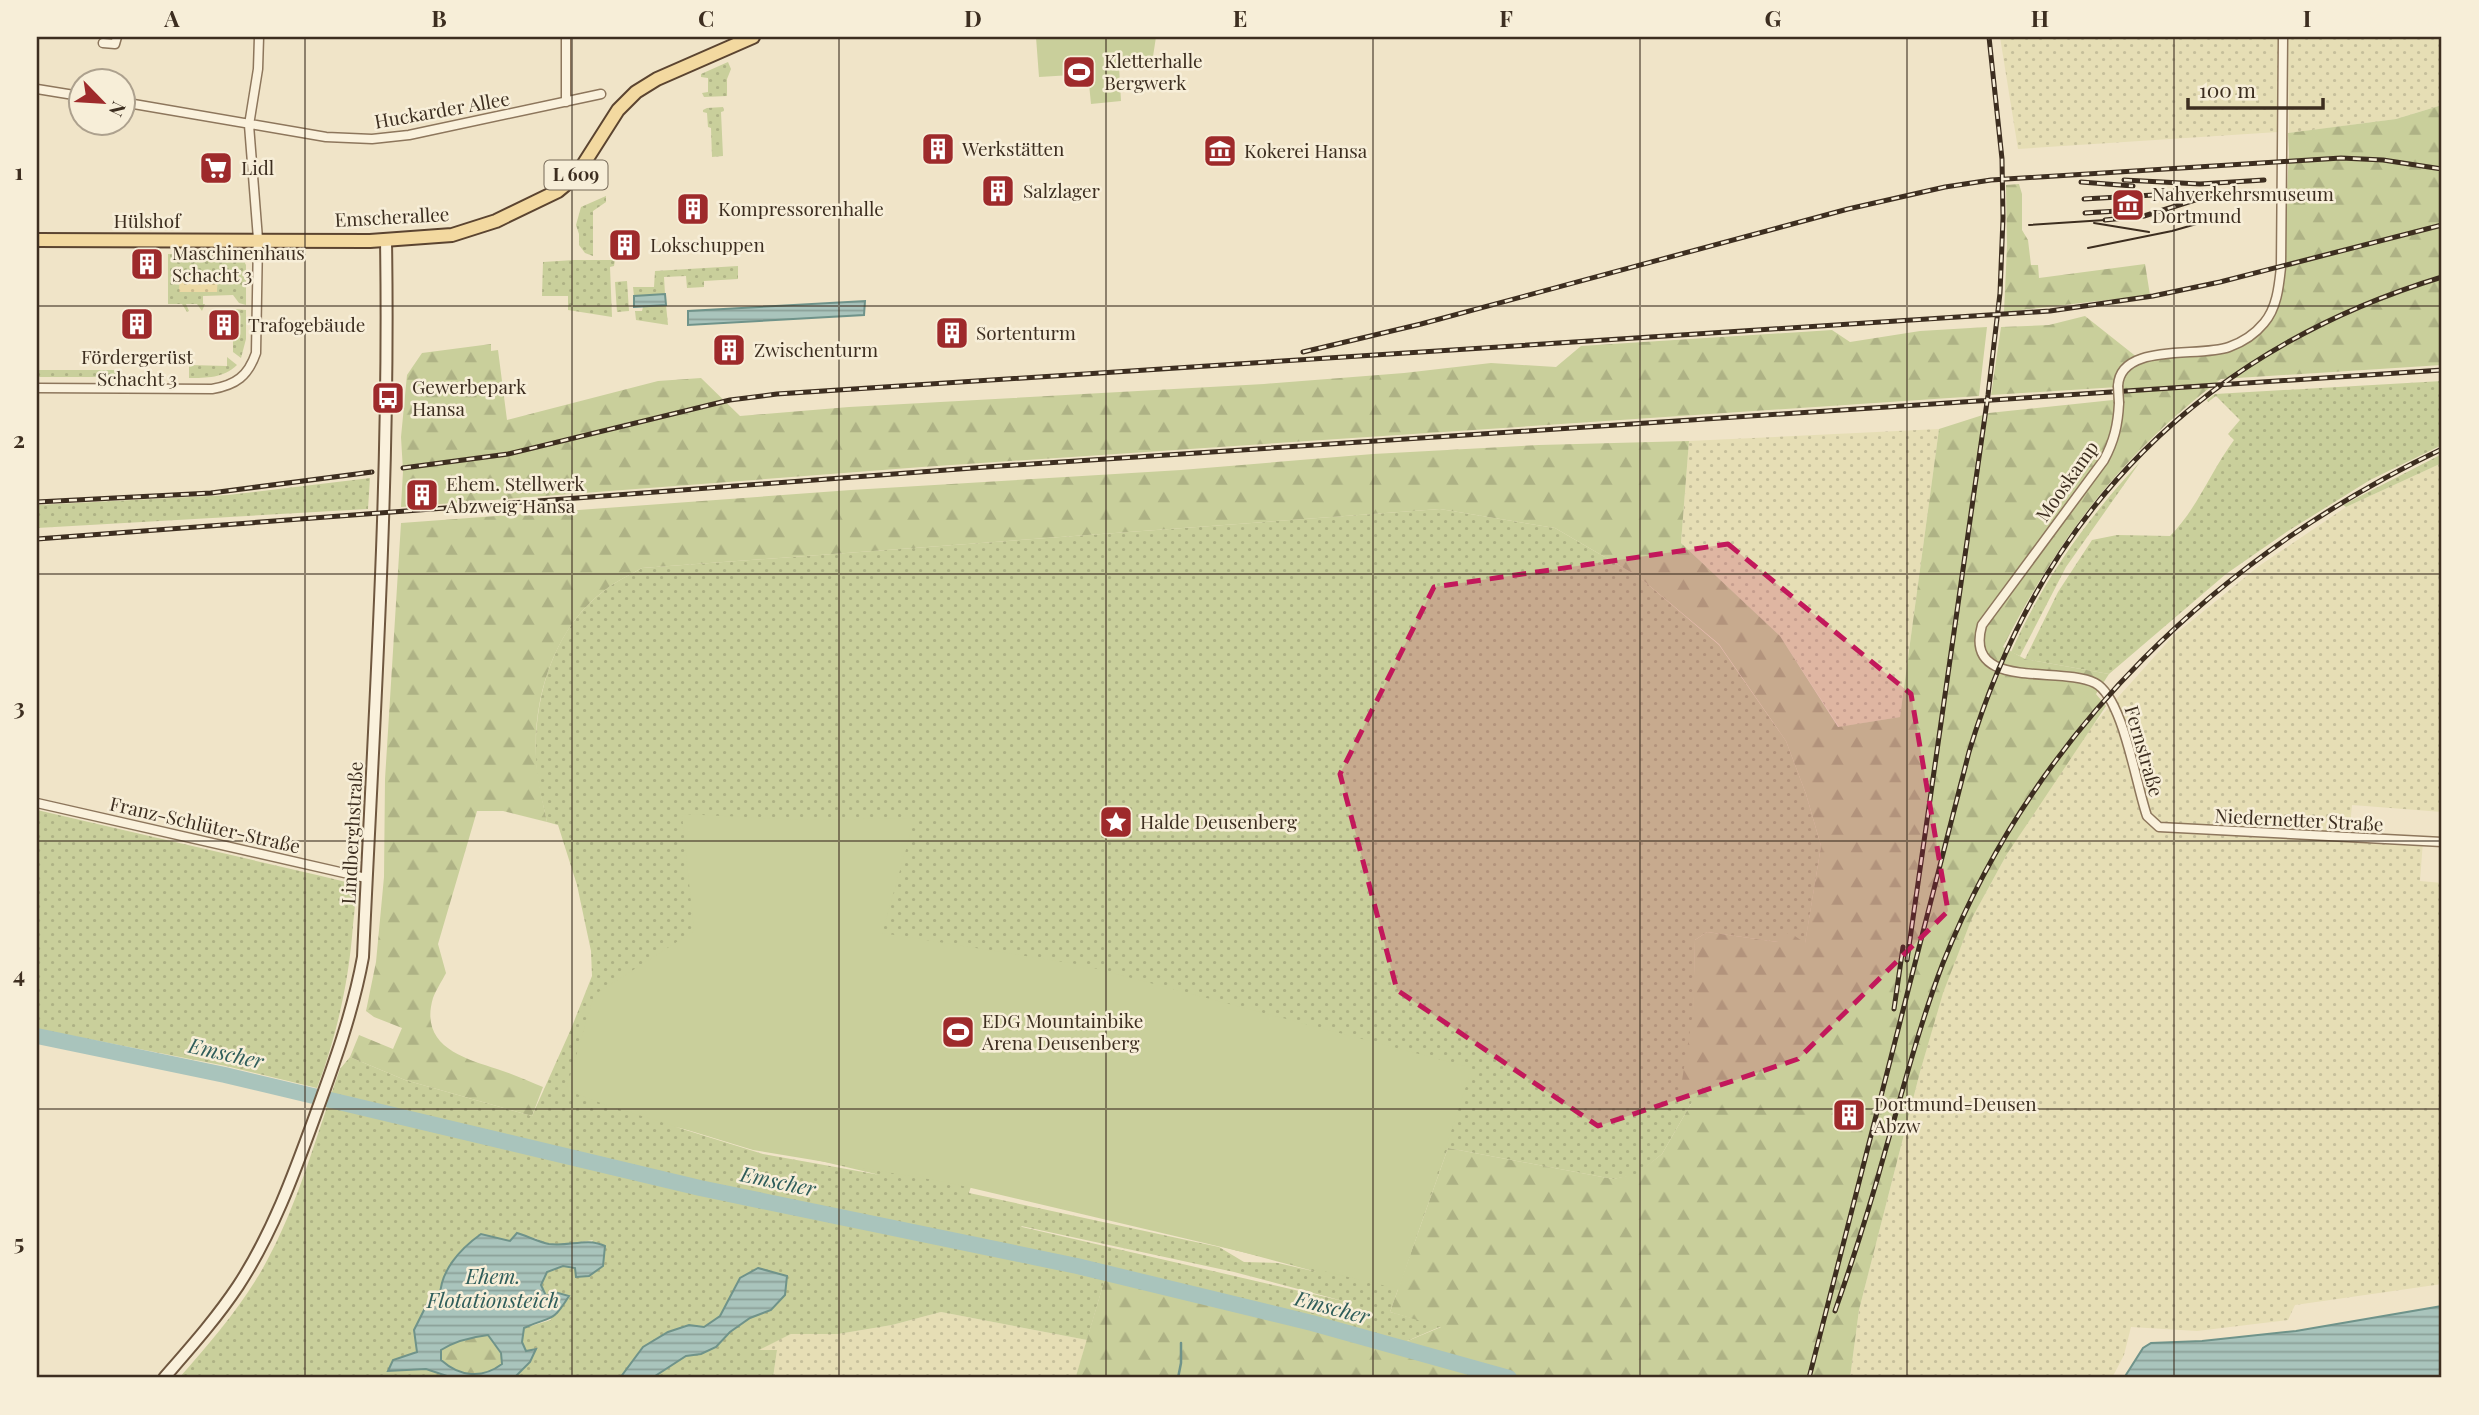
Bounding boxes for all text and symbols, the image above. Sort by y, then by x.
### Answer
text: A [163,2,180,33]
text: B [431,2,447,33]
text: C [698,2,714,33]
text: D [964,2,982,33]
text: E [1233,2,1247,33]
text: F [1499,2,1513,33]
text: G [1765,2,1782,33]
text: H [2031,2,2049,33]
text: I [2303,2,2311,33]
place label: Kletterhalle Bergwerk [1104,47,1203,95]
sports icon: Kletterhalle Bergwerk [1060,53,1098,91]
north arrow [66,66,136,136]
scale bar [2188,66,2323,110]
text: 100 m [2199,75,2256,103]
street label: Huckarder Allee [372,84,512,134]
text: N [104,98,133,122]
building icon: Werkstätten [919,130,957,168]
museum icon: Kokerei Hansa [1201,132,1239,170]
place label: Werkstätten [961,135,1065,161]
place label: Kokerei Hansa [1244,137,1368,163]
supermarket icon: Lidl [197,149,235,187]
place label: Lidl [241,154,275,180]
text: 1 [15,155,24,186]
road number: L 609 [544,160,608,190]
building icon: Salzlager [979,172,1017,210]
place label: Salzlager [1023,177,1101,203]
place label: Nahverkehrsmuseum Dortmund [2152,180,2334,228]
museum icon: Nahverkehrsmuseum Dortmund [2109,186,2147,224]
building icon: Kompressorenhalle [674,190,712,228]
place label: Kompressorenhalle [718,195,884,221]
street label: Emscherallee [334,200,450,232]
street label: Hülshof [113,207,182,233]
building icon: Lokschuppen [606,226,644,264]
place label: Lokschuppen [650,231,765,257]
place label: Maschinenhaus Schacht 3 [172,239,305,287]
building icon: Maschinenhaus Schacht 3 [128,245,166,283]
building icon: Fördergerüst Schacht 3 [118,305,156,343]
building icon: Trafogebäude [205,306,243,344]
place label: Trafogebäude [248,311,365,337]
building icon: Sortenturm [933,314,971,352]
place label: Sortenturm [976,319,1076,345]
building icon: Zwischenturm [710,331,748,369]
place label: Zwischenturm [754,336,878,362]
place label: Fördergerüst Schacht 3 [81,343,193,391]
place label: Gewerbepark Hansa [412,373,527,421]
bus stop icon: Gewerbepark Hansa [369,379,407,417]
text: 2 [13,423,25,454]
street label: Mooskamp [2029,435,2104,526]
place label: Ehem. Stellwerk Abzweig Hansa [445,470,585,518]
building icon: Ehem. Stellwerk Abzweig Hansa [403,476,441,514]
text: 3 [13,690,25,721]
street label: Fernstraße [2120,702,2170,799]
street label: Lindberghstraße [334,761,368,905]
street label: Franz-Schlüter-Straße [107,789,303,859]
street label: Niedernetter Straße [2214,802,2384,836]
place icon: Halde Deusenberg [1097,803,1135,841]
place label: Halde Deusenberg [1140,808,1297,834]
text: 4 [13,958,25,989]
place label: EDG Mountainbike Arena Deusenberg [981,1007,1143,1055]
sports icon: EDG Mountainbike Arena Deusenberg [939,1013,977,1051]
water label: Emscher [185,1030,268,1074]
place label: Dortmund-Deusen Abzw [1873,1090,2037,1138]
building icon: Dortmund-Deusen Abzw [1830,1096,1868,1134]
water label: Emscher [737,1158,820,1202]
text: 5 [14,1226,24,1257]
water label: Ehem. Flotationsteich [426,1261,559,1313]
water label: Emscher [1291,1282,1374,1330]

